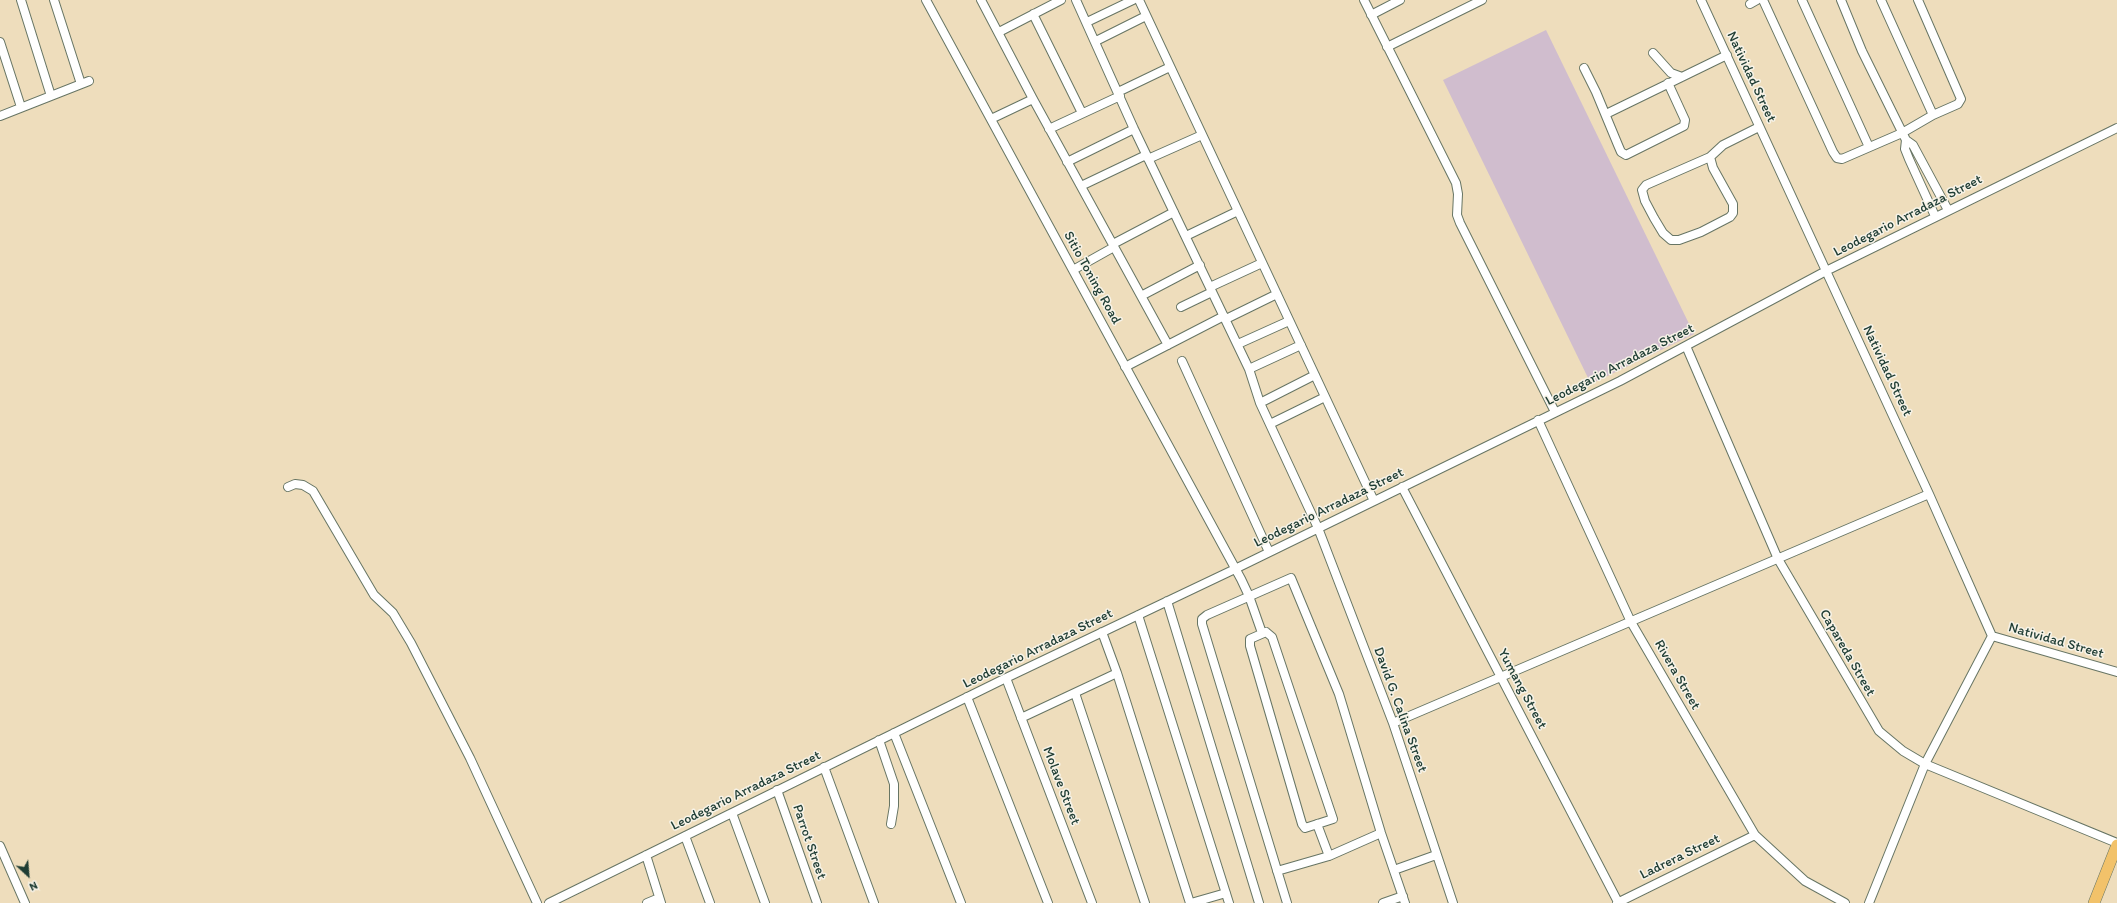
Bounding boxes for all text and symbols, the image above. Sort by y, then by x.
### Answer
street label: Natividad Street [1723,29,1779,125]
street label: Leodegario Arradaza Street [1831,171,1985,261]
street label: Sitio Toning Road [1060,229,1124,327]
street label: Leodegario Arradaza Street [1543,320,1697,410]
street label: Natividad Street [1859,323,1915,419]
street label: Leodegario Arradaza Street [1251,464,1407,552]
street label: Leodegario Arradaza Street [960,605,1116,693]
street label: Capareda Street [1815,607,1879,699]
street label: Natividad Street [2006,619,2106,663]
street label: Rivera Street [1650,637,1704,713]
street label: David G. Calina Street [1370,645,1430,775]
street label: Yumang Street [1494,646,1550,732]
street label: Molave Street [1038,745,1084,827]
street label: Leodegario Arradaza Street [668,747,824,835]
street label: Parrot Street [788,802,830,882]
street label: Ladrera Street [1637,830,1723,884]
north arrow [8,855,48,895]
text: N [27,879,40,894]

